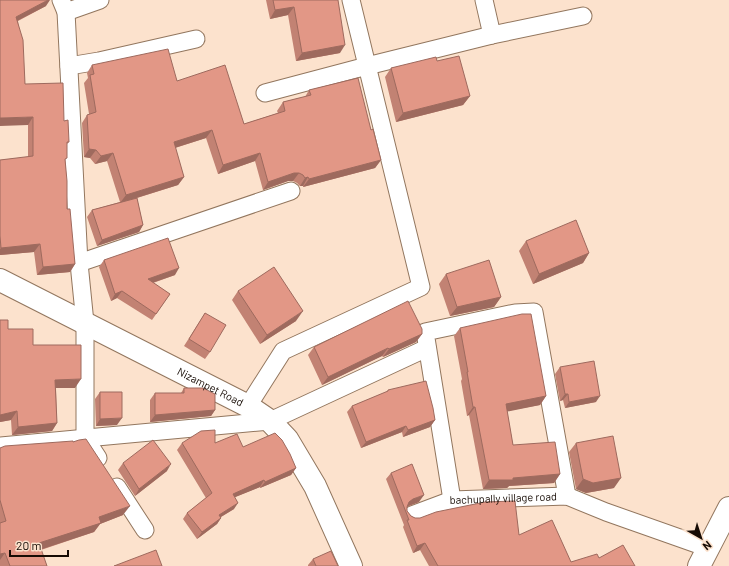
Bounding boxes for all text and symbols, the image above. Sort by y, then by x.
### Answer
street label: Nizampet Road [175,364,246,409]
street label: bachupally village road [449,489,557,506]
north arrow [681,518,721,558]
scale bar [10,532,68,558]
text: 20 m [16,538,42,552]
text: N [701,539,715,554]

